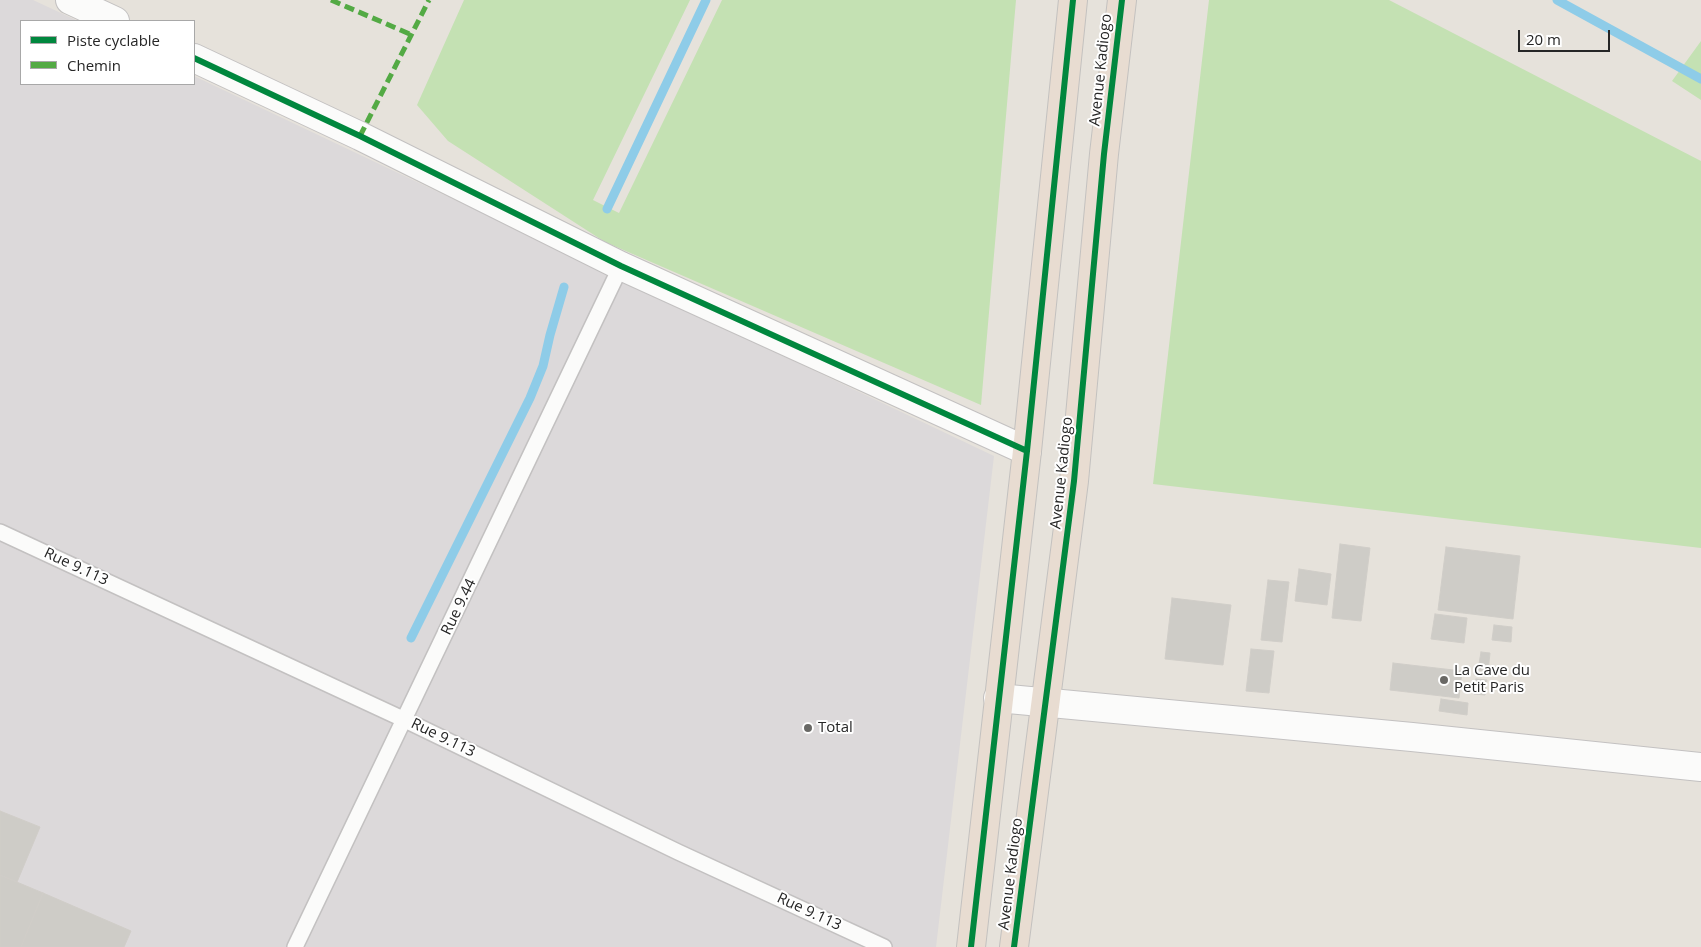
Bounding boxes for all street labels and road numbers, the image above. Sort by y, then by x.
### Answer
street label: Avenue Kadiogo [1086,13,1116,127]
street label: Avenue Kadiogo [1047,416,1077,530]
street label: Rue 9.113 [41,544,111,590]
street label: Rue 9.44 [438,576,480,638]
street label: Rue 9.113 [408,715,478,761]
street label: Avenue Kadiogo [995,817,1027,931]
street label: Rue 9.113 [774,889,844,935]

